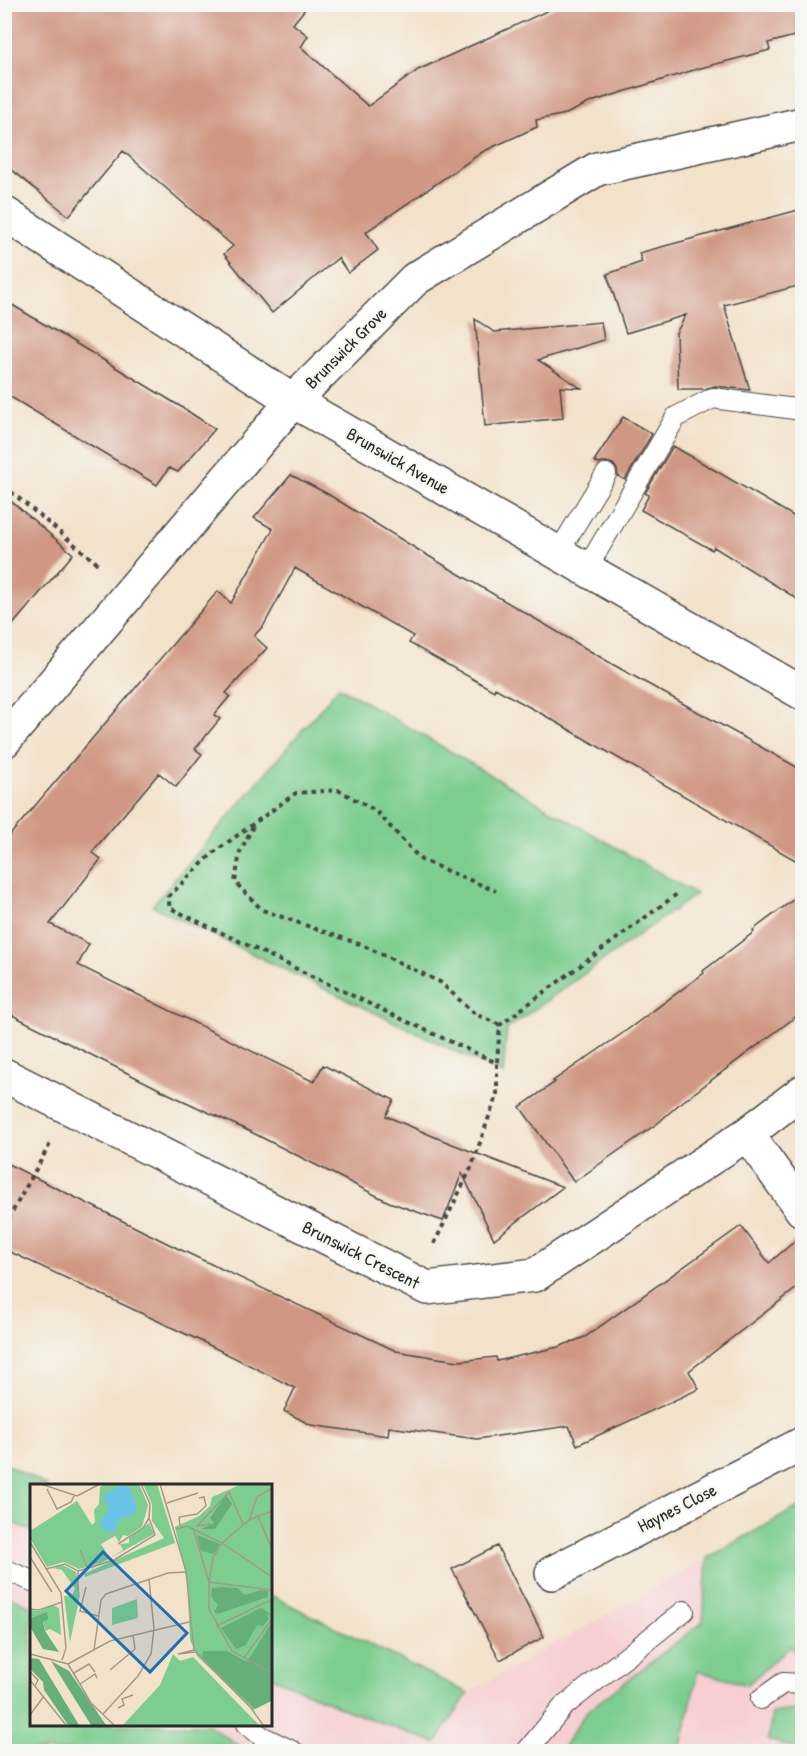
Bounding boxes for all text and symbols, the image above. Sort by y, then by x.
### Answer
street label: Brunswick Grove [299,301,392,394]
street label: Brunswick Avenue [342,421,454,500]
street label: Brunswick Crescent [298,1214,425,1295]
street label: Haynes Close [633,1477,721,1538]
inset map [30,1484,272,1726]

